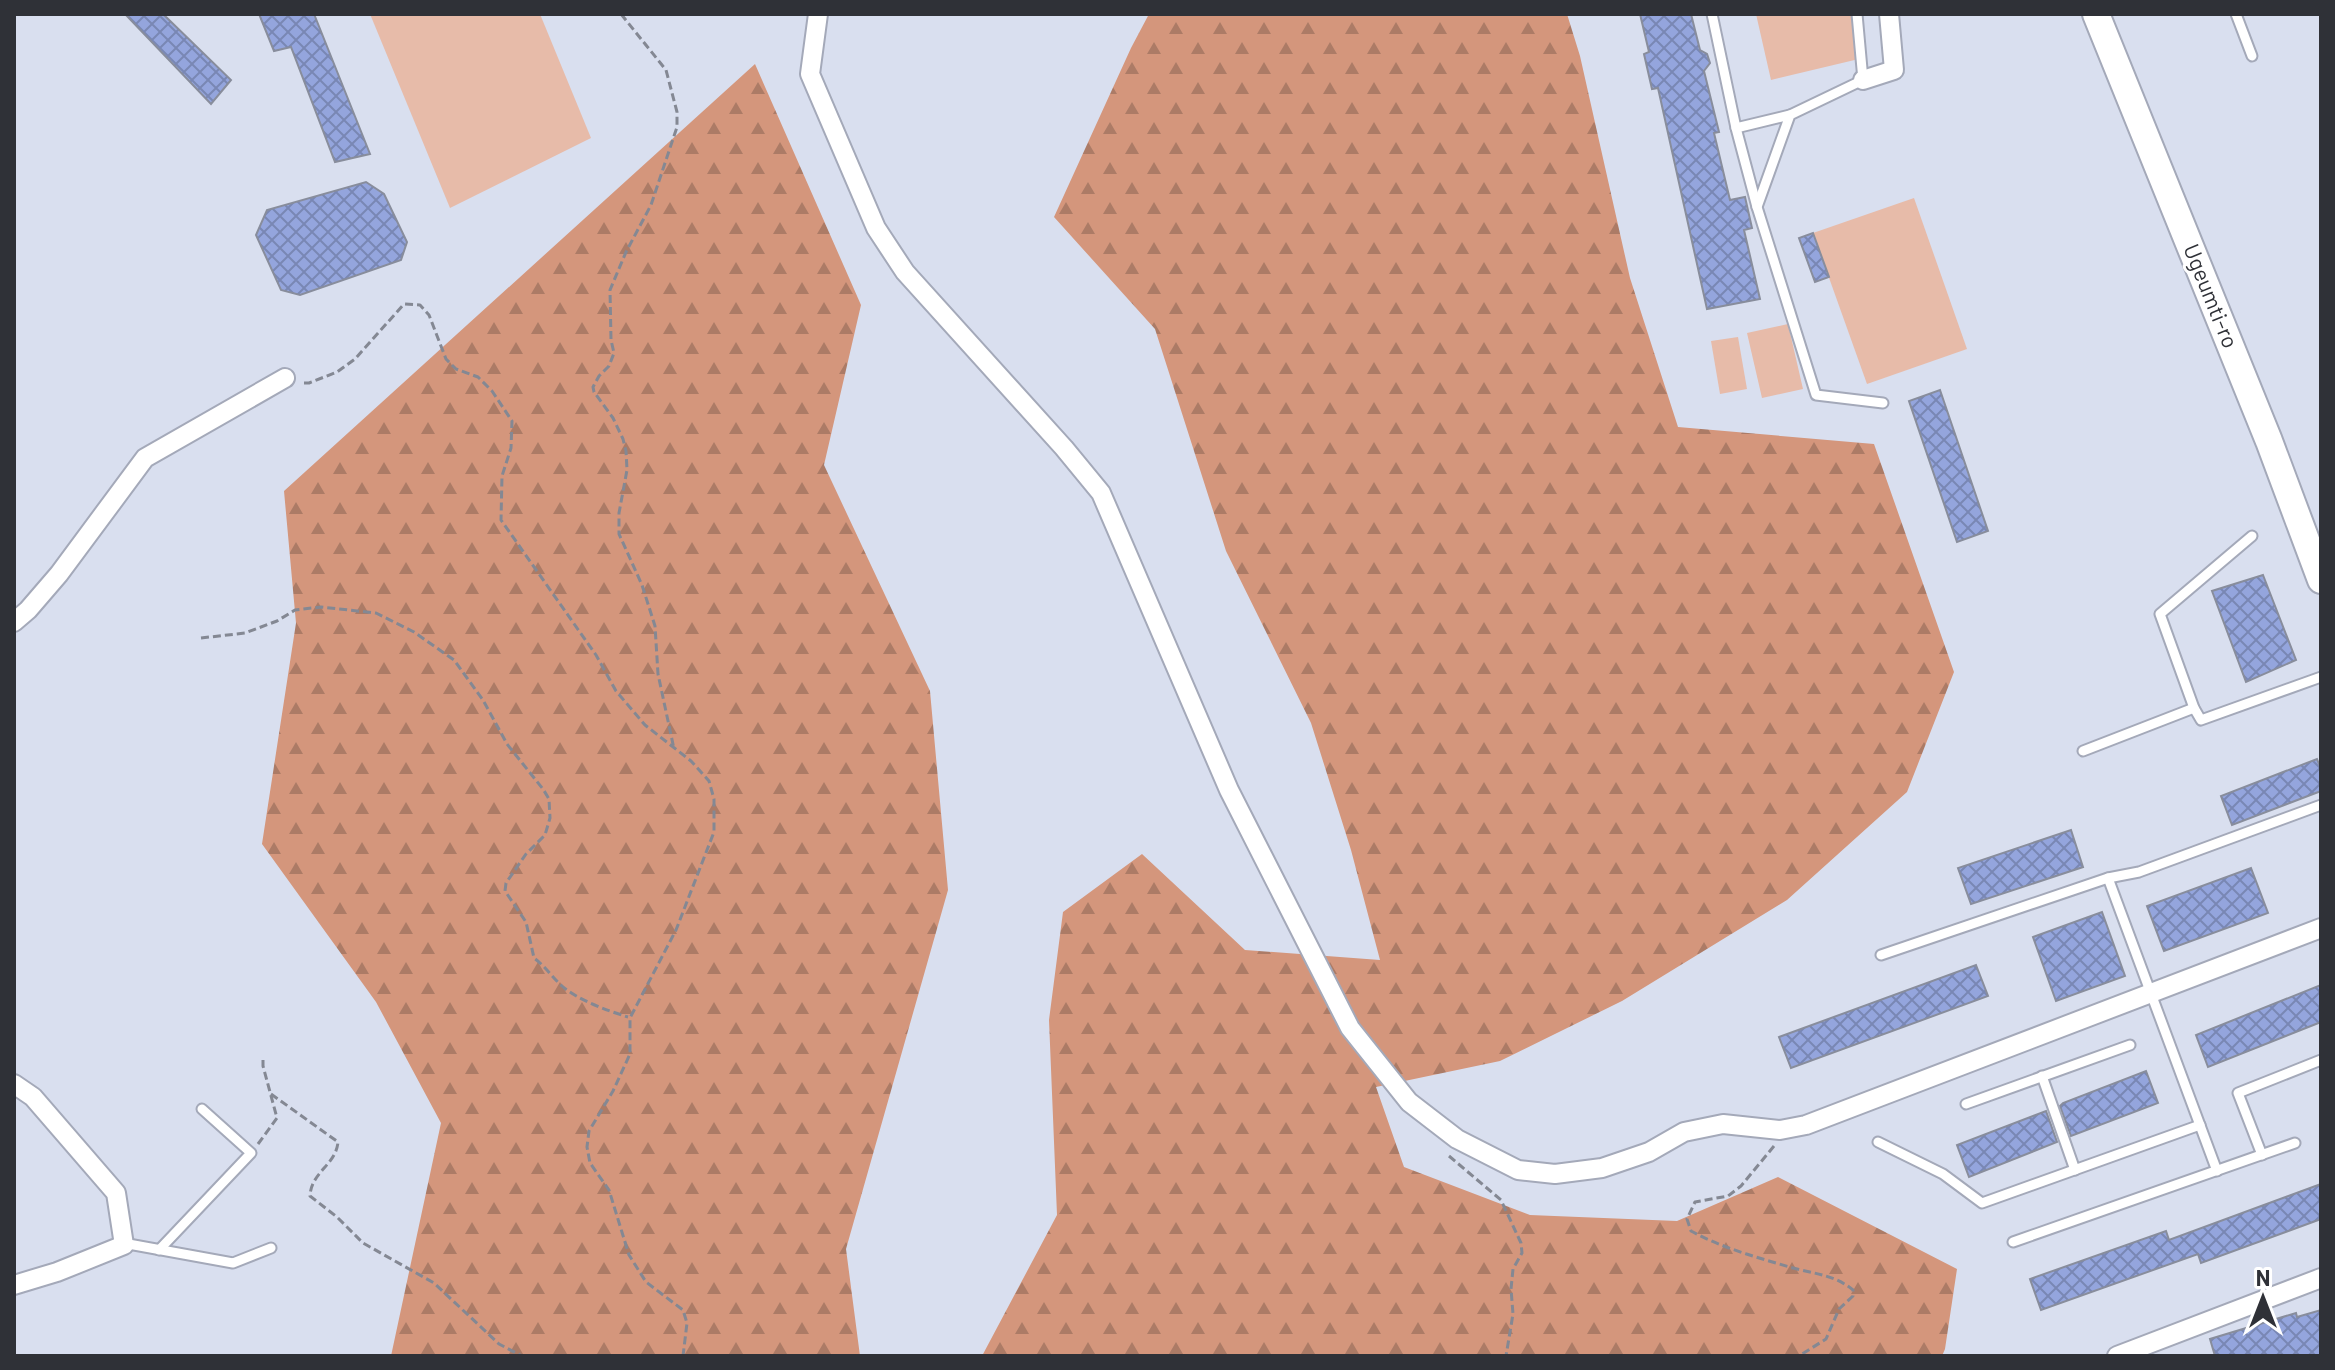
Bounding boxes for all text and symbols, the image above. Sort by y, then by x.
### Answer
street label: Ugeumti-ro [2179,240,2245,351]
north arrow [2223,1258,2303,1338]
text: N [2256,1264,2270,1290]

